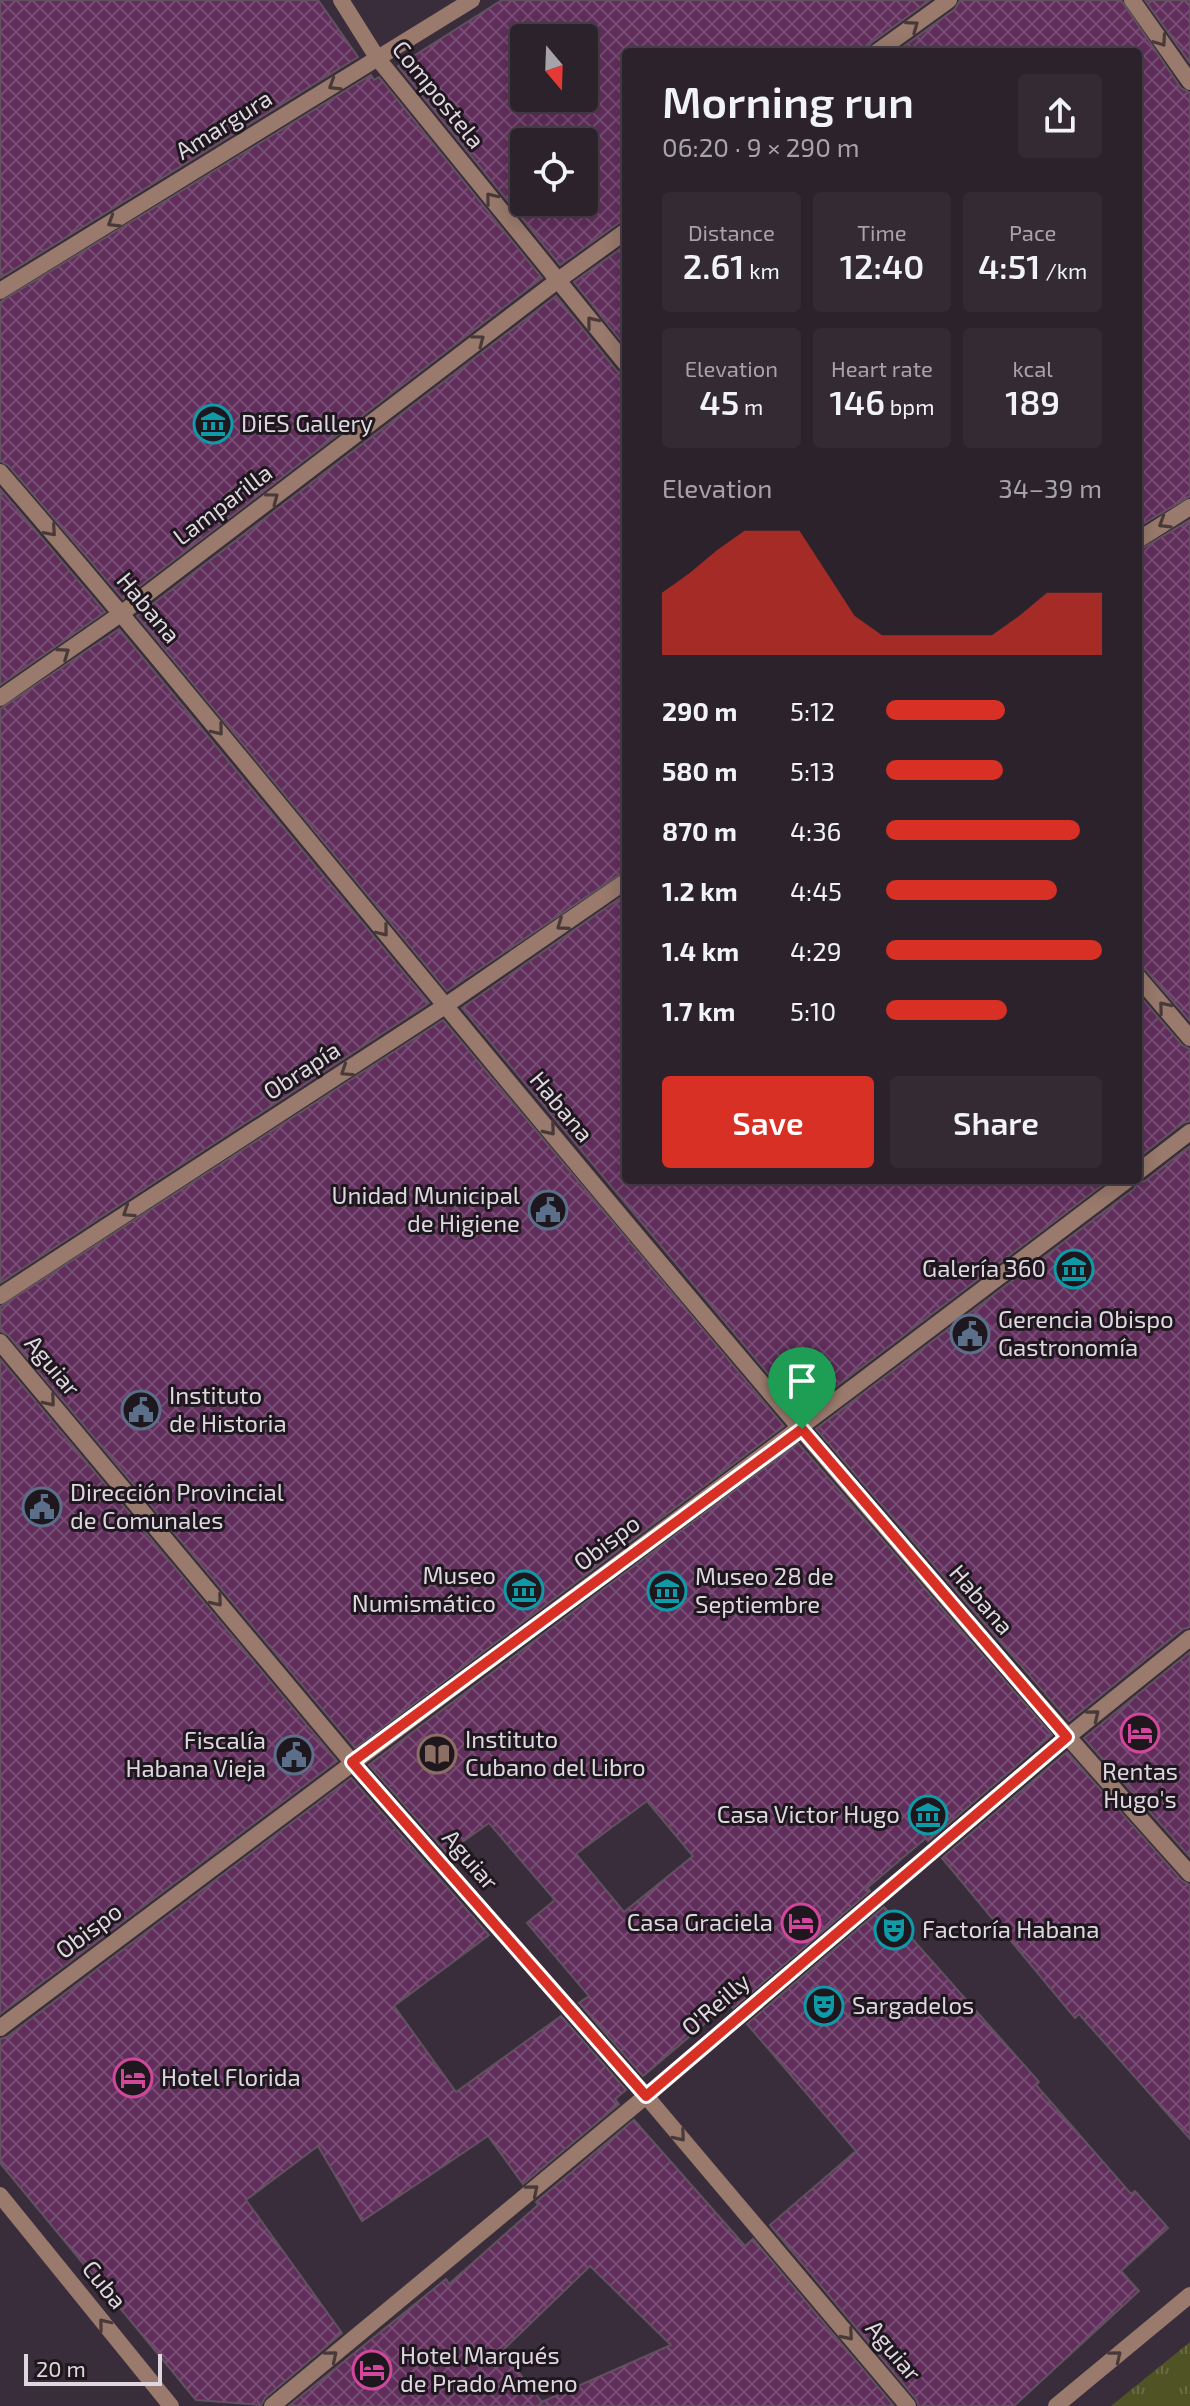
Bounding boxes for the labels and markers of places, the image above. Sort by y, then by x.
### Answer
museum icon: DiES Gallery [192,403,234,445]
place label: DiES Gallery [241,408,373,437]
place label: Unidad Municipal de Higiene [332,1180,520,1237]
public building icon: Unidad Municipal de Higiene [527,1189,569,1231]
museum icon: Galería 360 [1053,1248,1095,1290]
place label: Galería 360 [922,1253,1046,1282]
place label: Gerencia Obispo Gastronomía [998,1304,1174,1361]
public building icon: Gerencia Obispo Gastronomía [949,1313,991,1355]
pin [768,1347,836,1429]
place label: Instituto de Historia [169,1380,287,1437]
public building icon: Instituto de Historia [120,1389,162,1431]
place label: Dirección Provincial de Comunales [70,1477,284,1534]
public building icon: Dirección Provincial de Comunales [21,1486,63,1528]
place label: Museo Numismático [352,1560,496,1617]
place label: Museo 28 de Septiembre [695,1561,834,1618]
museum icon: Museo Numismático [503,1569,545,1611]
museum icon: Museo 28 de Septiembre [646,1570,688,1612]
hotel icon: Rentas Hugo's [1119,1712,1161,1754]
place label: Instituto Cubano del Libro [465,1724,646,1781]
place label: Fiscalía Habana Vieja [125,1725,266,1782]
library icon: Instituto Cubano del Libro [416,1733,458,1775]
public building icon: Fiscalía Habana Vieja [273,1734,315,1776]
place label: Rentas Hugo's [1102,1756,1178,1813]
museum icon: Casa Victor Hugo [907,1794,949,1836]
place label: Casa Victor Hugo [717,1799,900,1828]
hotel icon: Casa Graciela [780,1902,822,1944]
place label: Casa Graciela [627,1907,773,1936]
theatre icon: Factoría Habana [873,1909,915,1951]
place label: Factoría Habana [922,1914,1099,1943]
theatre icon: Sargadelos [803,1985,845,2027]
place label: Sargadelos [852,1990,974,2019]
hotel icon: Hotel Florida [112,2057,154,2099]
place label: Hotel Florida [161,2062,301,2091]
place label: Hotel Marqués de Prado Ameno [400,2340,578,2397]
hotel icon: Hotel Marqués de Prado Ameno [351,2349,393,2391]

